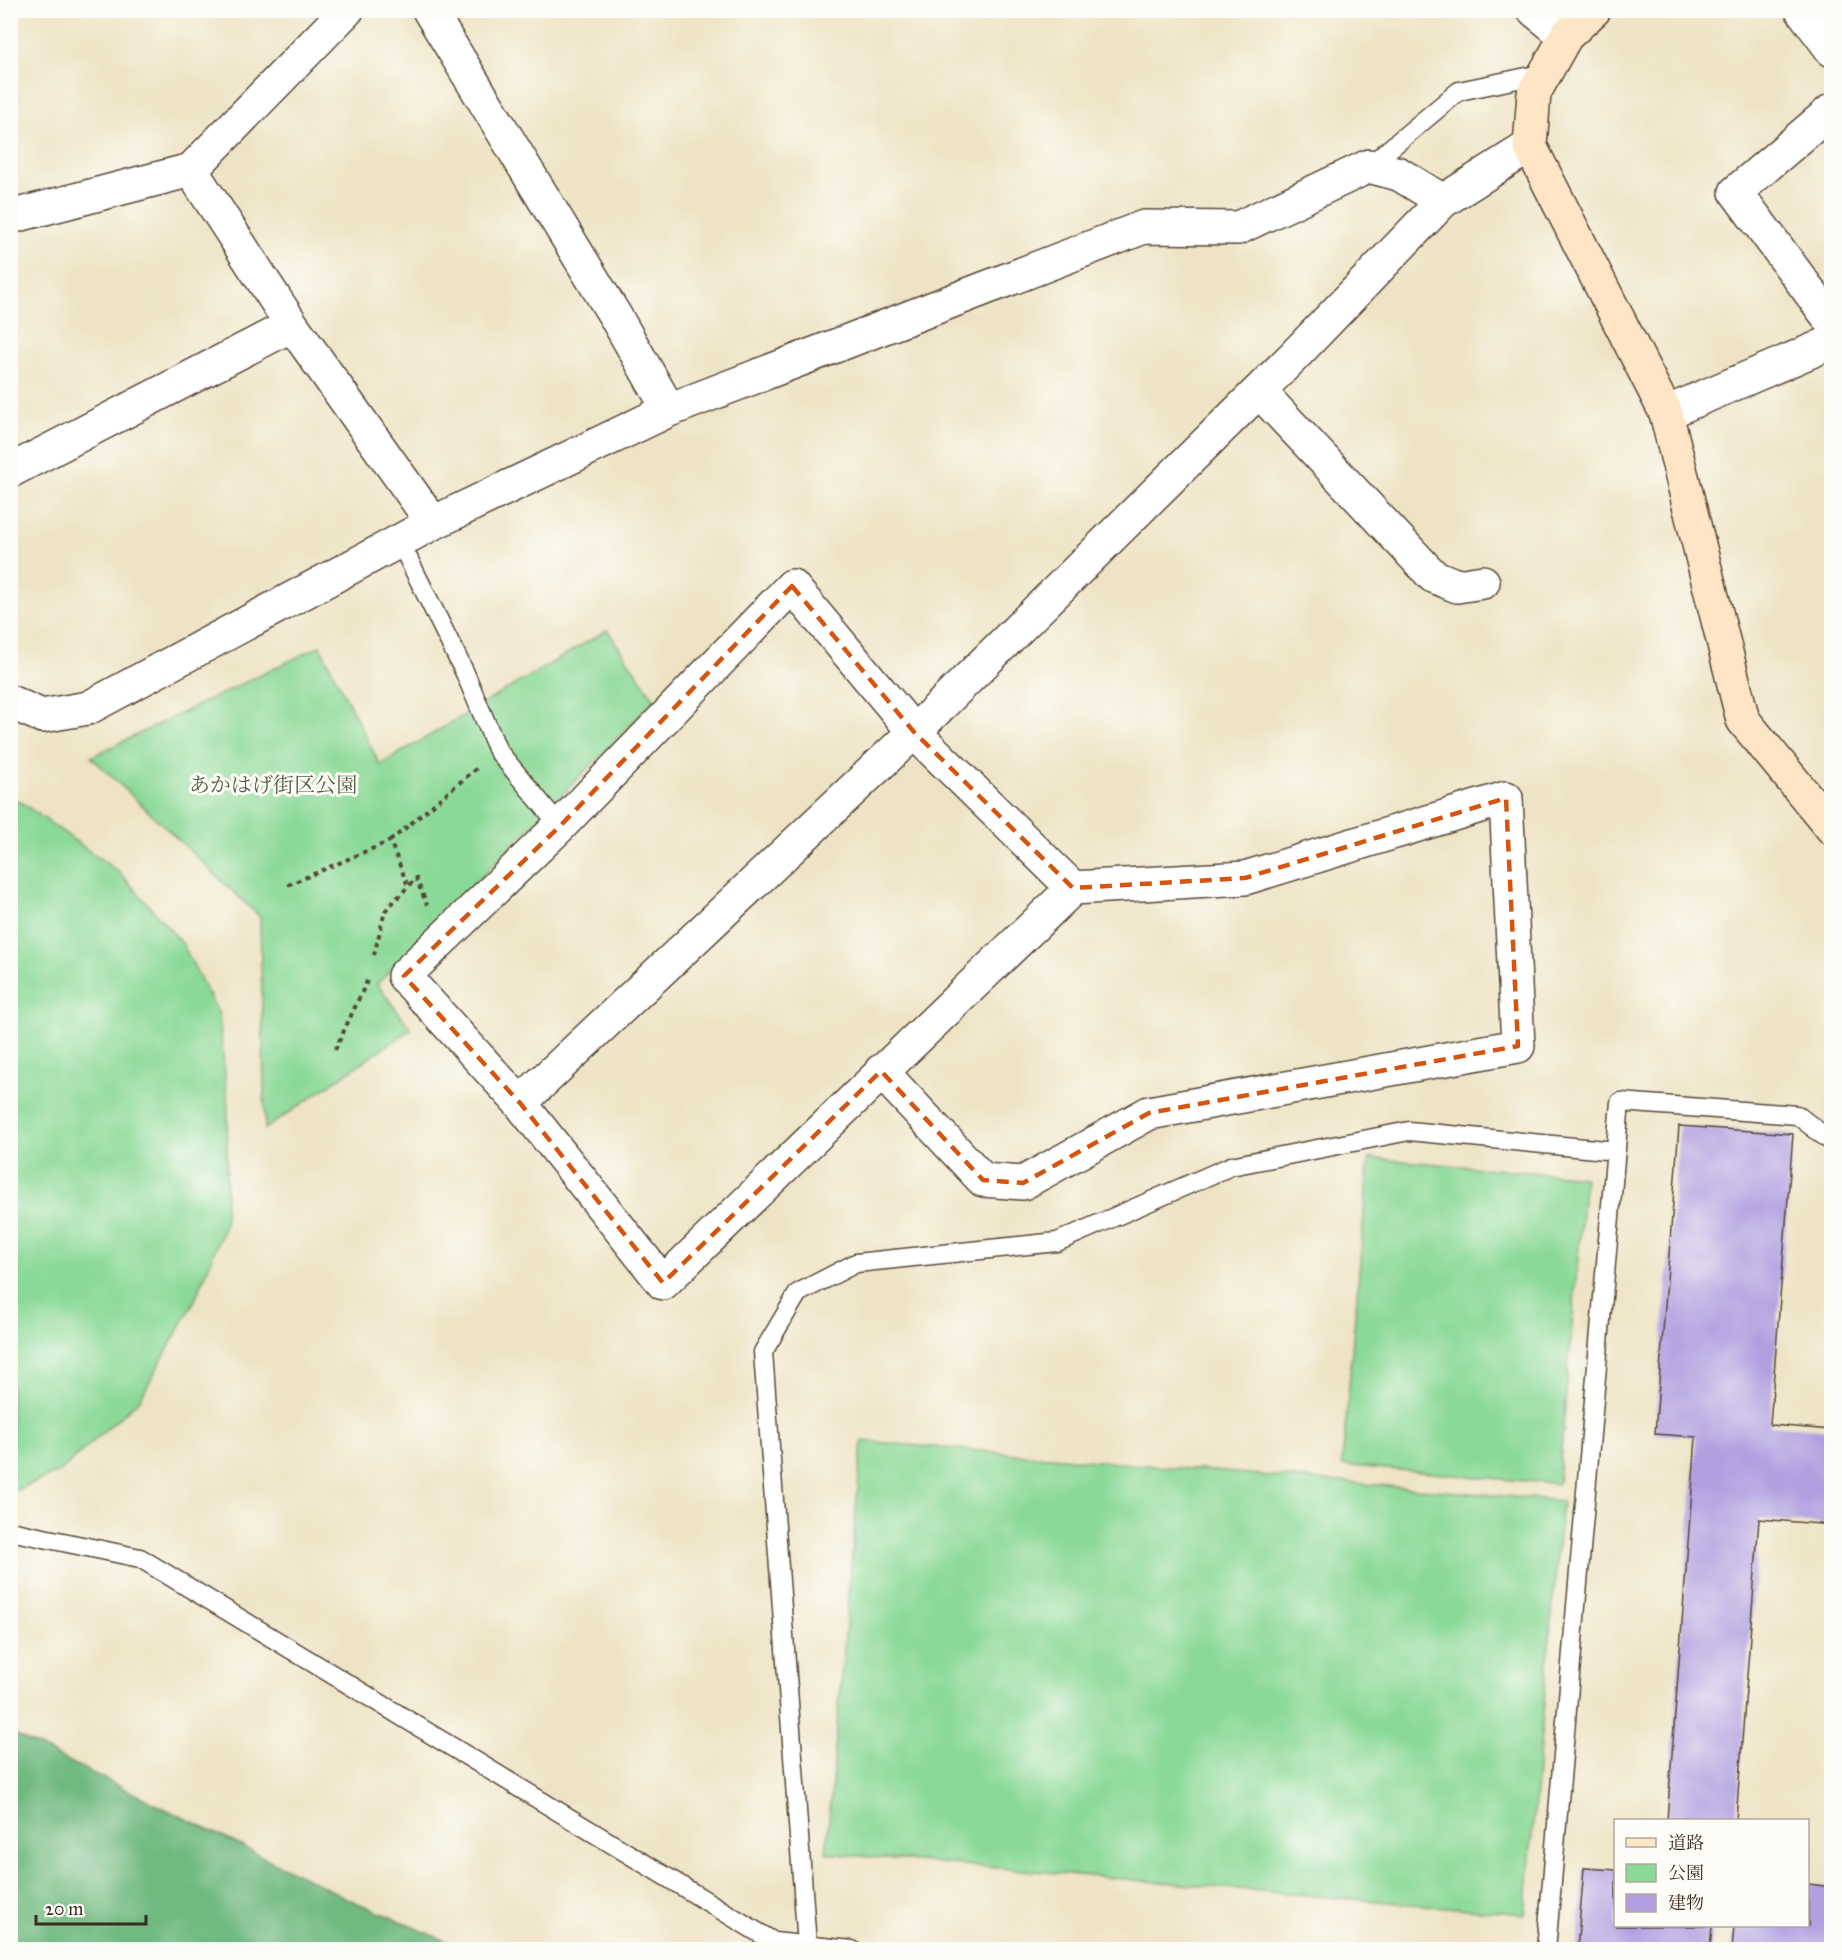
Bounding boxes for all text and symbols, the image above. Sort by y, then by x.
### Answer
park label: あかはげ街区公園 [189,772,357,798]
legend [1614,1819,1809,1927]
text: 道路 [1668,1832,1704,1854]
text: 公園 [1668,1862,1704,1884]
scale bar [36,1888,146,1926]
text: 建物 [1668,1892,1704,1914]
text: 20 m [45,1898,83,1920]

